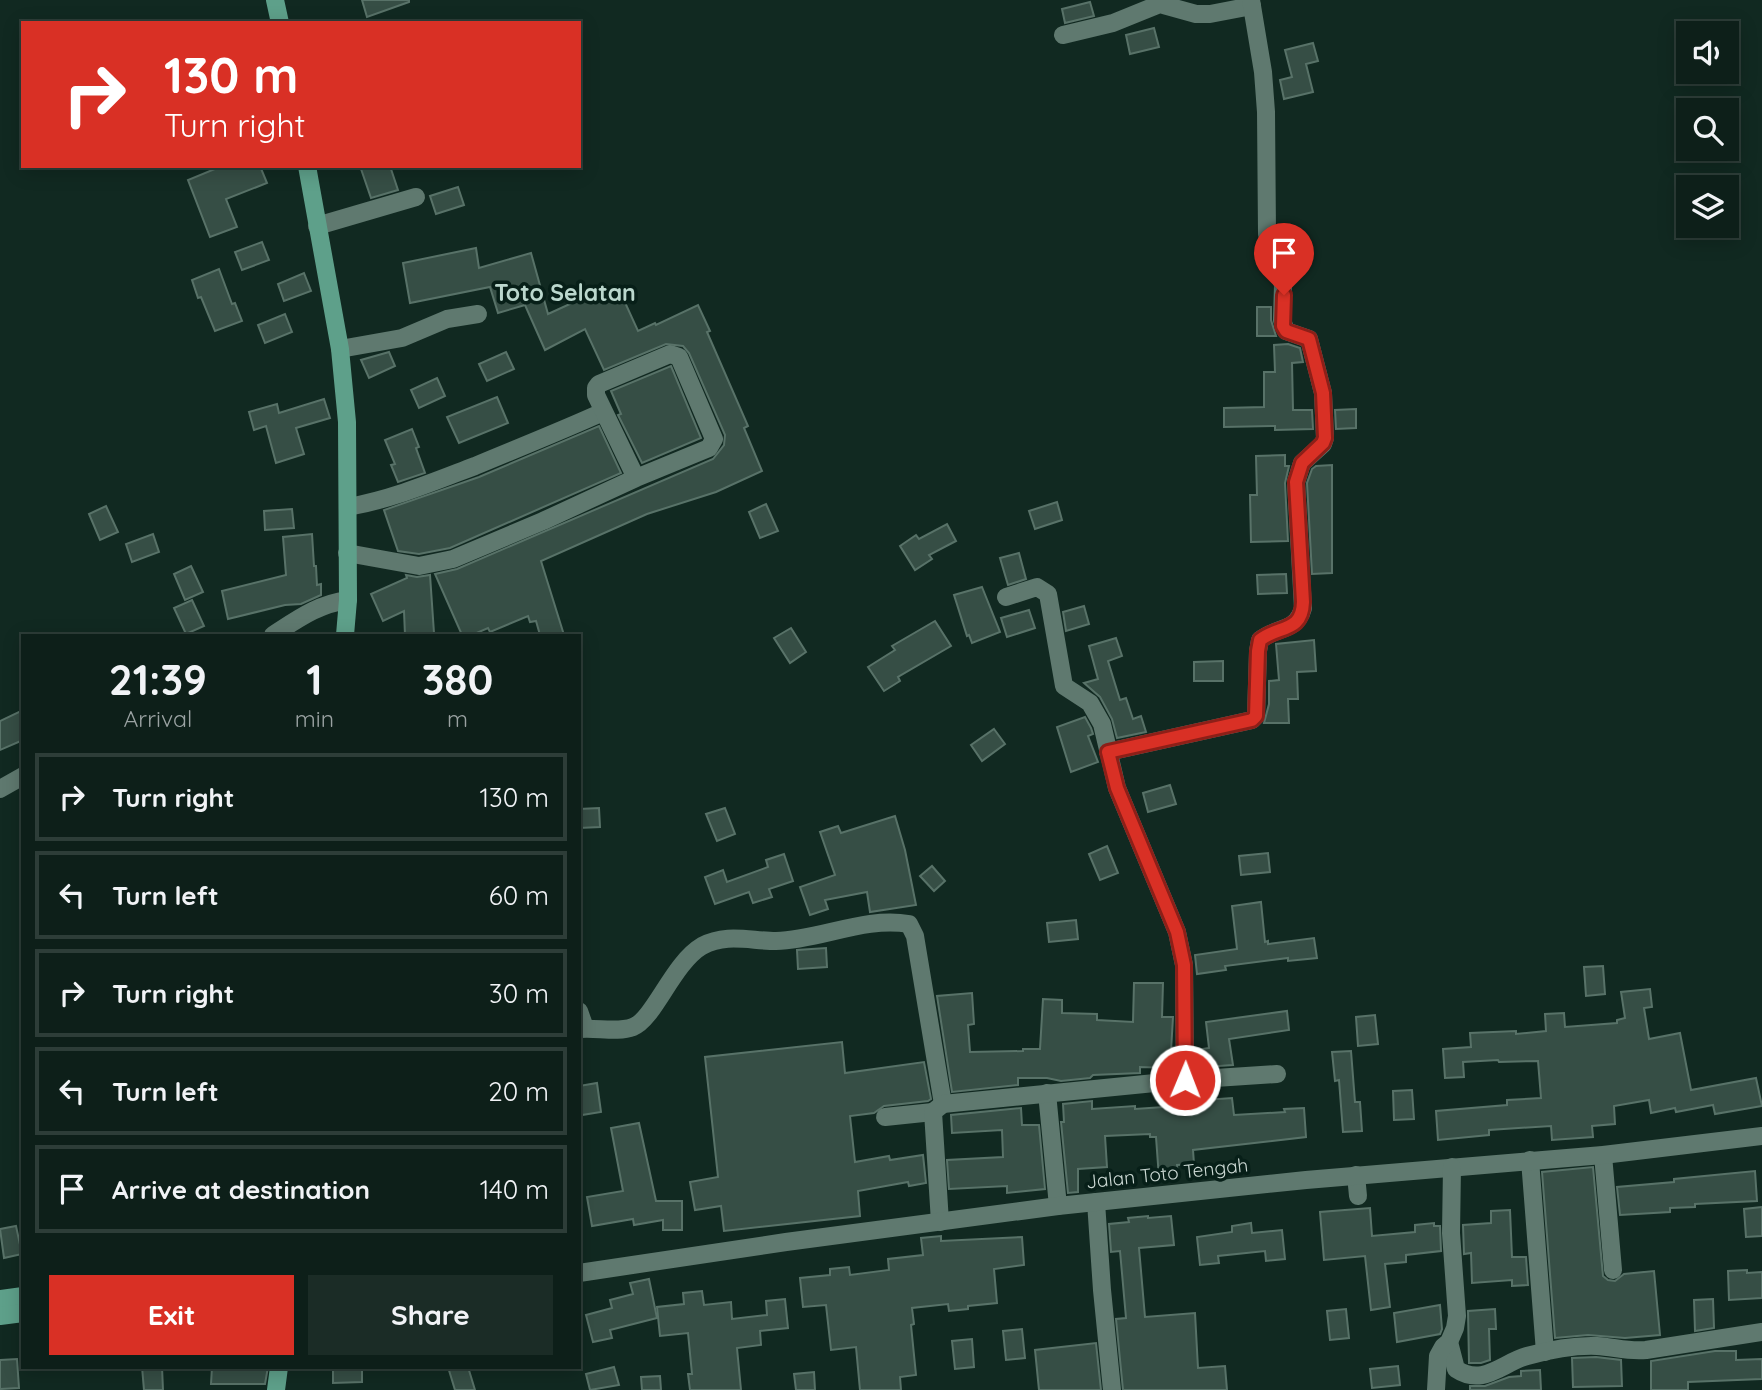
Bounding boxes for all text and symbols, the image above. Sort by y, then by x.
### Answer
map controls [1676,21,1739,238]
button: sound [1676,21,1739,84]
text: 130 m [164,44,298,105]
icon: right [49,49,140,140]
button: search [1676,98,1739,161]
text: Turn right [164,105,305,145]
button: layers [1676,175,1739,238]
pin [1254,223,1314,295]
icon: arrive [1265,234,1303,272]
district label: Toto Selatan [494,278,636,307]
text: 21:39 [109,653,207,706]
text: 1 [306,653,323,706]
text: 380 [422,653,493,706]
text: Arrival [123,704,192,733]
text: min [295,704,334,733]
text: m [447,704,468,733]
icon: right [53,778,91,816]
text: Turn right [112,781,234,814]
text: 130 m [479,781,549,814]
icon: left [53,876,91,914]
text: Turn left [112,879,219,912]
text: 60 m [489,879,549,912]
icon: right [53,974,91,1012]
text: Turn right [112,977,234,1010]
text: 30 m [489,977,549,1010]
position arrow [1148,1043,1222,1117]
icon: left [53,1072,91,1110]
text: Turn left [112,1075,219,1108]
text: 20 m [488,1075,549,1108]
street label: Jalan Toto Tengah [1085,1153,1249,1193]
icon: arrive [53,1170,91,1208]
text: Arrive at destination [112,1173,370,1206]
text: 140 m [480,1173,549,1206]
button: Exit [49,1275,294,1355]
button: Share [308,1275,553,1355]

